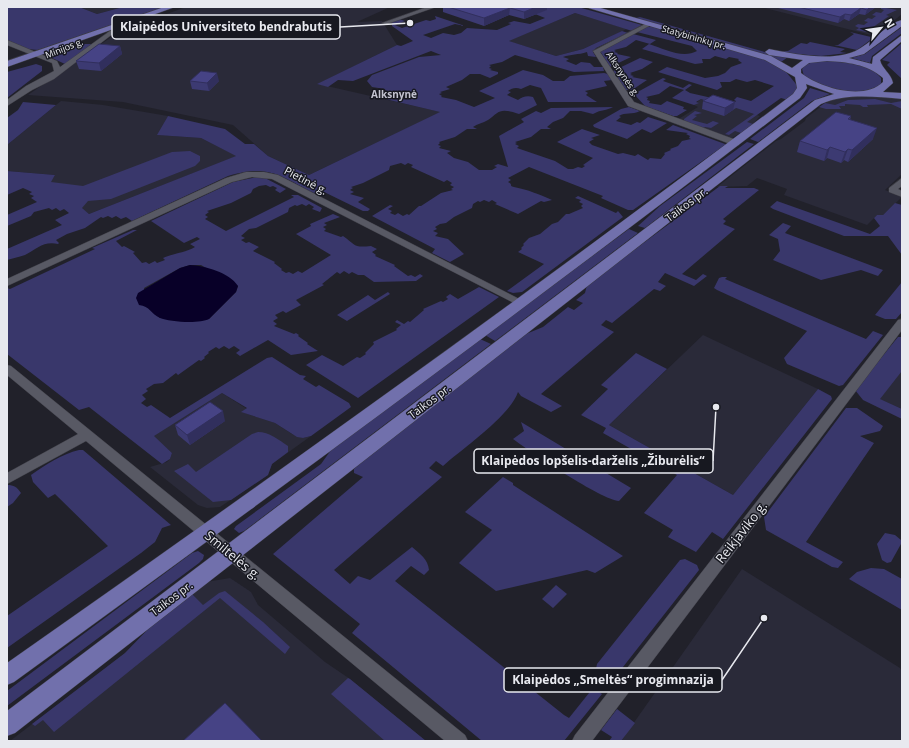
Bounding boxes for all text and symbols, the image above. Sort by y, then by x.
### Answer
north arrow [861,8,901,48]
callout: Klaipėdos Universiteto bendrabutis [112,15,340,39]
text: N [881,15,899,30]
text: Klaipėdos Universiteto bendrabutis [120,18,332,35]
street label: Statybininkų pr. [660,22,728,52]
street label: Minijos g. [43,35,85,61]
street label: Alksnynės g. [603,49,643,99]
district label: Alksnynė [371,87,417,101]
street label: Pietinė g. [282,162,330,198]
street label: Taikos pr. [662,183,710,225]
street label: Taikos pr. [405,380,453,422]
callout: Klaipėdos lopšelis-darželis „Žiburėlis“ [474,449,713,473]
text: Klaipėdos lopšelis-darželis „Žiburėlis“ [481,452,705,469]
street label: Reikjaviko g. [711,497,771,567]
street label: Smiltelės g. [201,526,265,584]
street label: Taikos pr. [147,577,195,619]
callout: Klaipėdos „Smeltės“ progimnazija [504,668,722,692]
text: Klaipėdos „Smeltės“ progimnazija [512,671,714,688]

